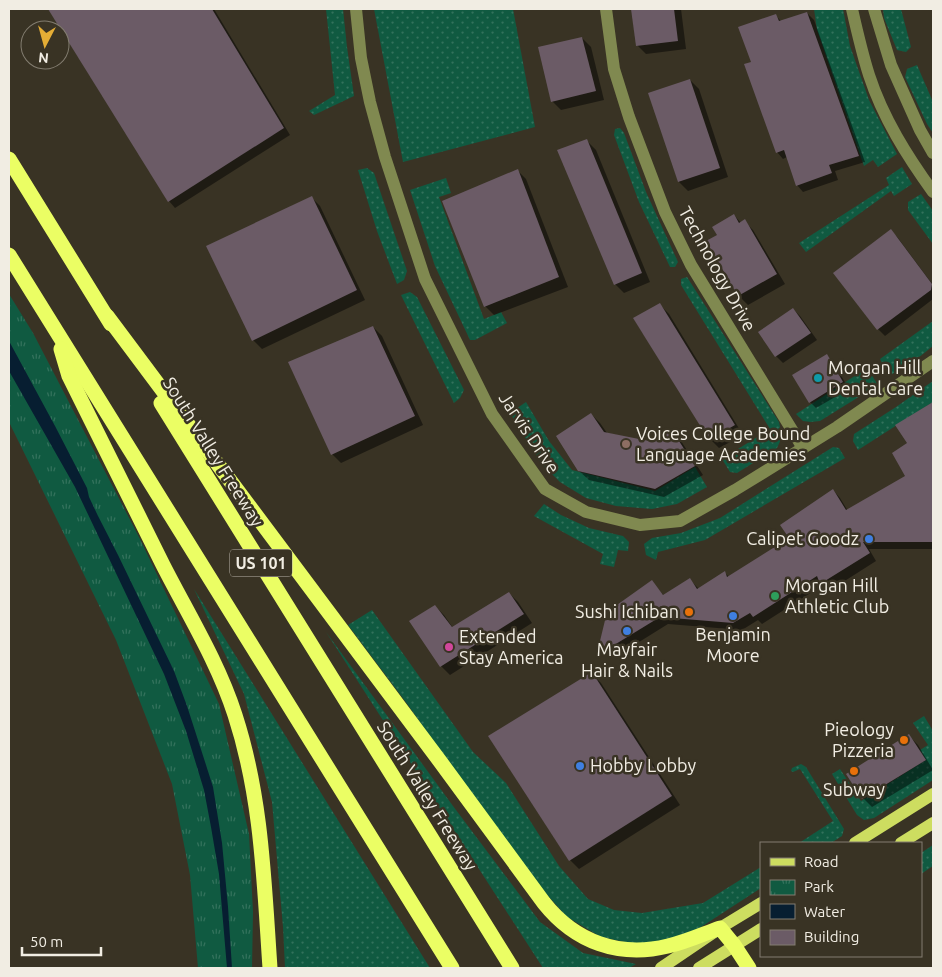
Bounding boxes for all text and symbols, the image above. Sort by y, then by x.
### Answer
north arrow [20,20,70,70]
text: N [38,49,50,66]
street label: Technology Drive [675,203,760,334]
place label: Morgan Hill Dental Care [828,357,923,398]
marker: Morgan Hill Dental Care [812,372,824,384]
street label: South Valley Freeway [160,373,268,530]
street label: Jarvis Drive [496,388,564,477]
place label: Voices College Bound Language Academies [636,423,810,464]
marker: Voices College Bound Language Academies [620,438,632,450]
place label: Calipet Goodz [746,528,859,548]
marker: Calipet Goodz [863,533,875,545]
road number: US 101 [230,550,292,576]
place label: Morgan Hill Athletic Club [785,575,889,616]
marker: Morgan Hill Athletic Club [769,590,781,602]
place label: Sushi Ichiban [575,601,679,621]
marker: Sushi Ichiban [683,606,695,618]
marker: Benjamin Moore [727,610,739,622]
place label: Benjamin Moore [695,624,771,665]
marker: Mayfair Hair & Nails [621,625,633,637]
place label: Extended Stay America [459,626,563,667]
place label: Mayfair Hair & Nails [581,639,673,680]
marker: Extended Stay America [443,641,455,653]
street label: South Valley Freeway [374,717,482,874]
place label: Pieology Pizzeria [824,719,894,760]
marker: Pieology Pizzeria [898,734,910,746]
place label: Hobby Lobby [590,755,697,775]
marker: Hobby Lobby [574,760,586,772]
marker: Subway [848,765,860,777]
place label: Subway [823,779,885,799]
legend [760,842,922,957]
text: Road [804,853,839,870]
text: Park [804,878,834,895]
text: Water [804,903,845,920]
scale bar [22,924,101,956]
text: Building [804,928,859,945]
text: 50 m [30,933,63,950]

